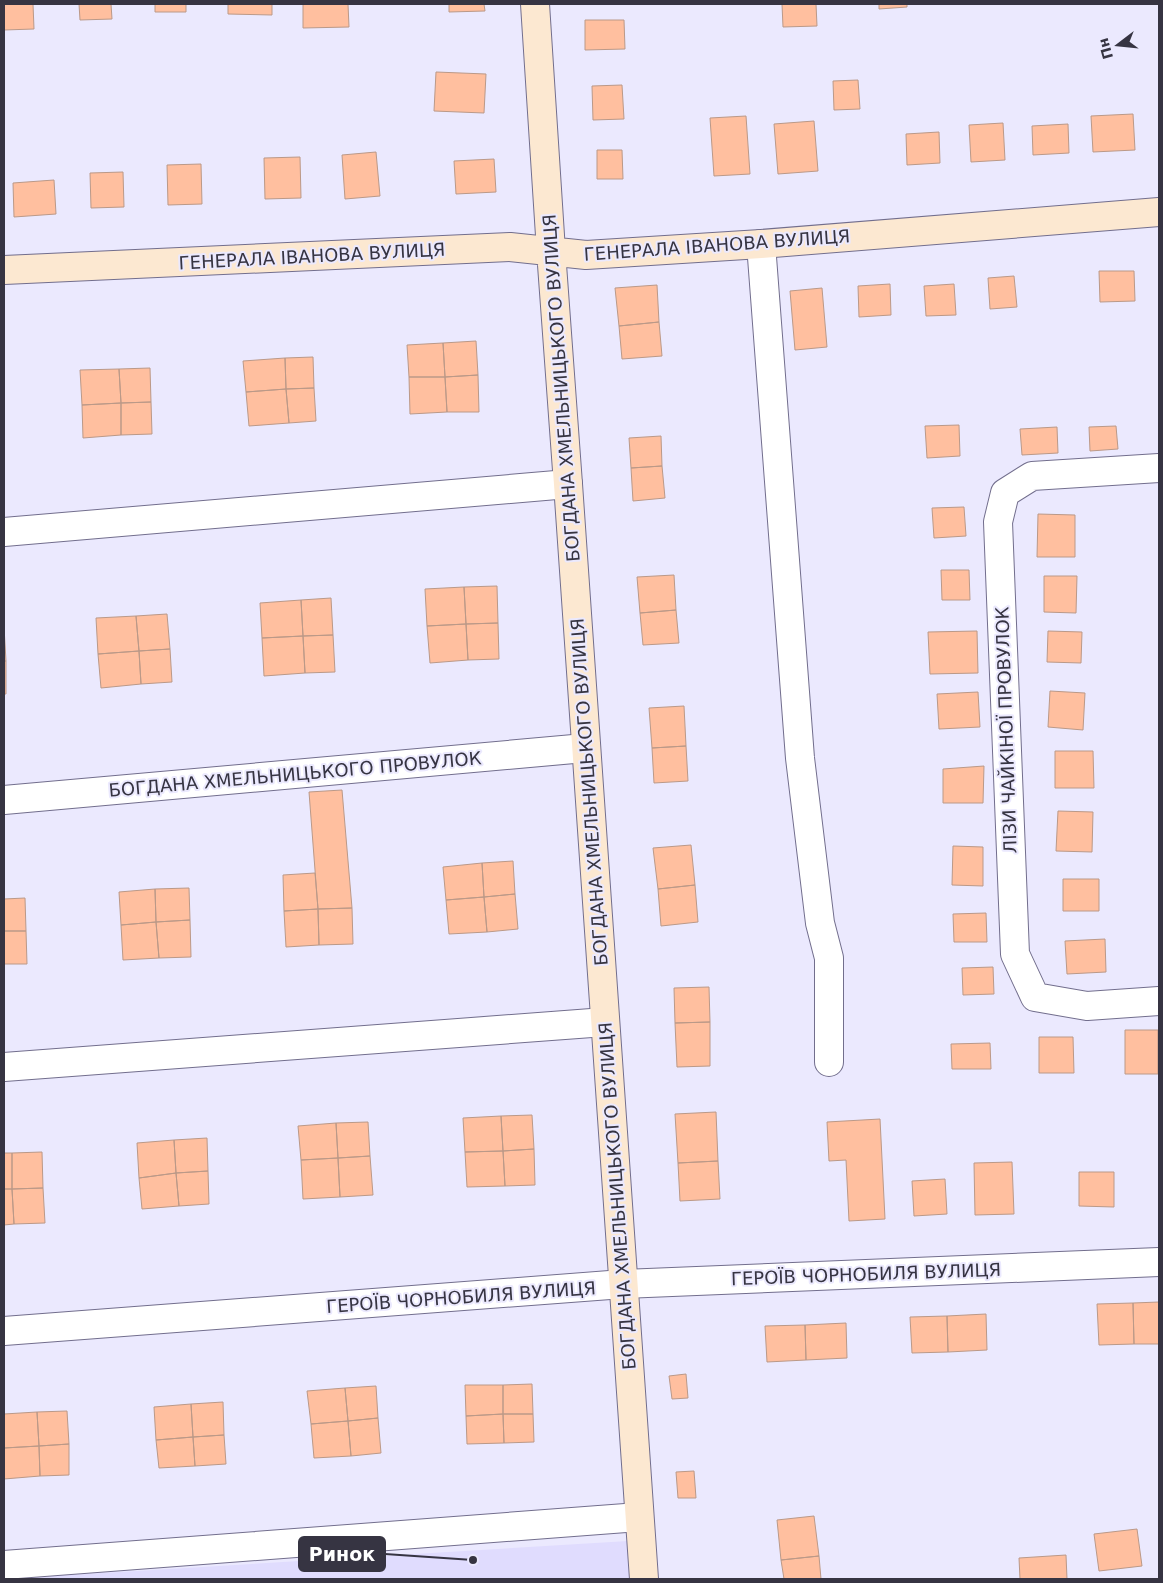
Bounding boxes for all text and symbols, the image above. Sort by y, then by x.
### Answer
north arrow [1093,20,1143,70]
text: Пн [1095,36,1116,61]
street label: БОГДАНА ХМЕЛЬНИЦЬКОГО ВУЛИЦЯ [538,213,584,563]
street label: ГЕНЕРАЛА ІВАНОВА ВУЛИЦЯ [583,225,851,265]
street label: ГЕНЕРАЛА ІВАНОВА ВУЛИЦЯ [178,239,446,273]
street label: ЛІЗИ ЧАЙКІНОЇ ПРОВУЛОК [991,606,1021,854]
street label: БОГДАНА ХМЕЛЬНИЦЬКОГО ВУЛИЦЯ [566,617,612,967]
street label: БОГДАНА ХМЕЛЬНИЦЬКОГО ПРОВУЛОК [108,747,482,801]
street label: БОГДАНА ХМЕЛЬНИЦЬКОГО ВУЛИЦЯ [594,1021,640,1371]
street label: ГЕРОЇВ ЧОРНОБИЛЯ ВУЛИЦЯ [731,1259,1001,1289]
street label: ГЕРОЇВ ЧОРНОБИЛЯ ВУЛИЦЯ [325,1277,597,1317]
callout: Ринок [299,1537,385,1571]
text: Ринок [309,1543,375,1565]

